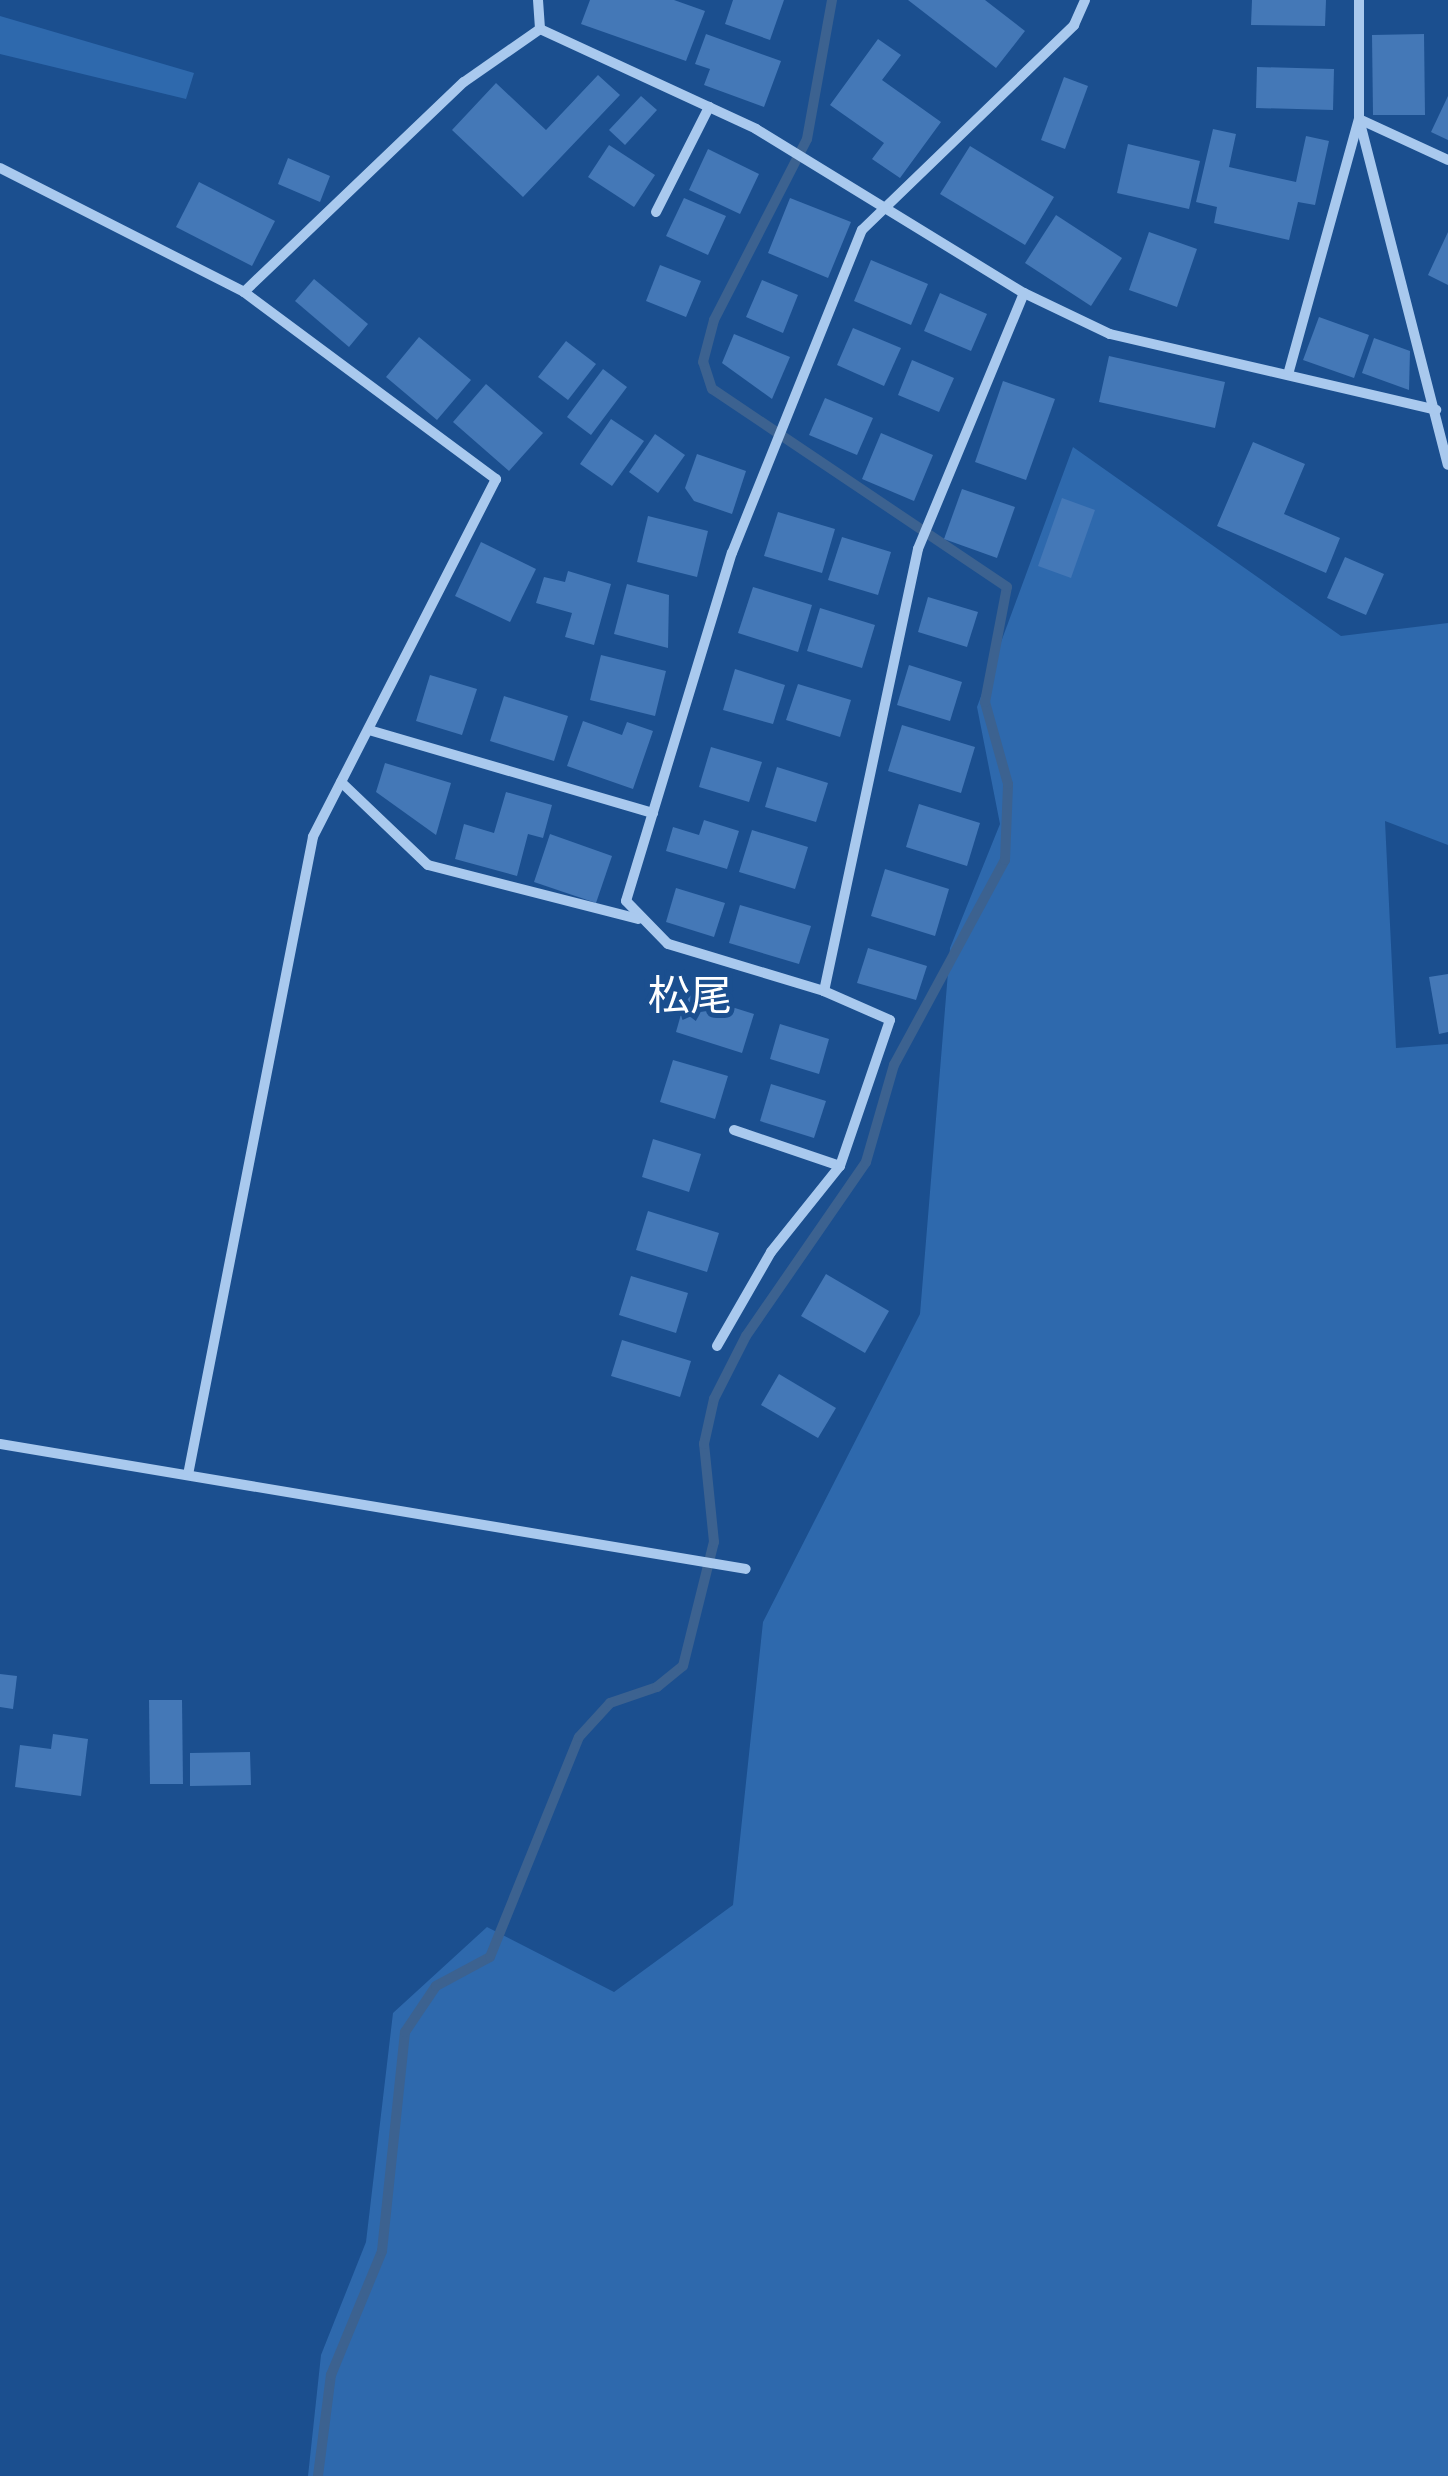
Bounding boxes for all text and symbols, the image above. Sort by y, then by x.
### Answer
district label: 松尾 [648,971,732,1021]

